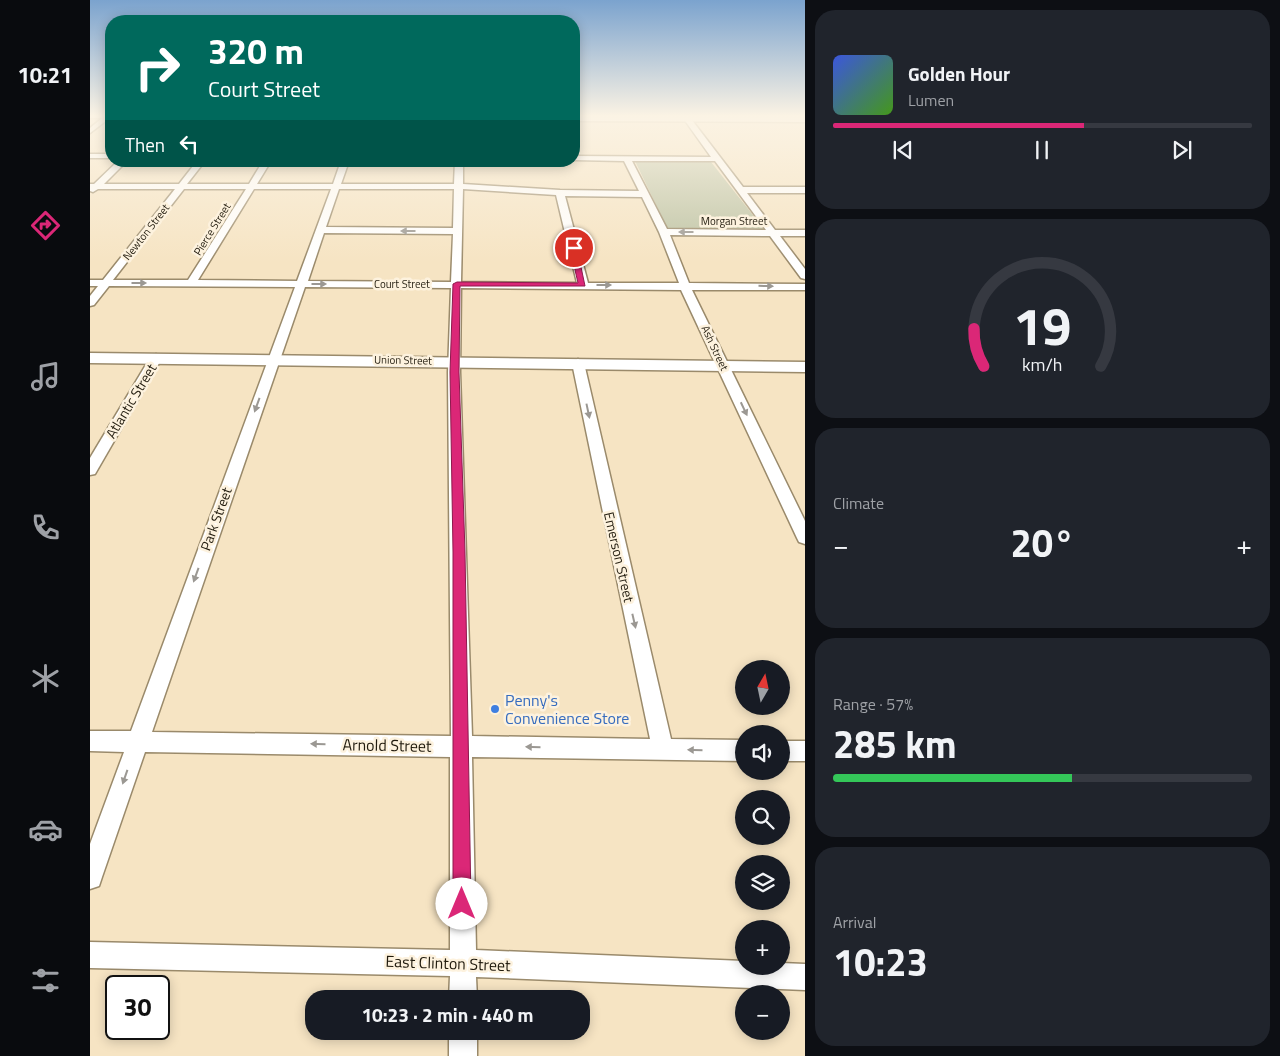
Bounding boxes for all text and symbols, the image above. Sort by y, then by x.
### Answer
text: 320 m [208,24,304,78]
icon: right [125,35,190,100]
text: 10:21 [18,58,72,92]
text: Golden Hour [908,59,1010,88]
text: Court Street [208,72,320,106]
text: Lumen [908,88,954,112]
text: Then [125,130,165,159]
icon: left [175,130,203,158]
icon: previous [889,136,917,164]
icon: pause [1028,136,1056,164]
icon: next [1168,136,1196,164]
street label: Newton Street [119,200,173,264]
street label: Pierce Street [190,200,235,258]
icon: directions [28,208,63,243]
street label: Morgan Street [701,213,767,229]
one-way arrow [399,227,415,235]
pin [553,227,595,269]
one-way arrow [678,228,694,236]
icon: arrive [560,234,588,262]
street label: Court Street [374,276,430,292]
one-way arrow [131,279,147,287]
one-way arrow [311,280,327,288]
one-way arrow [596,281,612,289]
one-way arrow [758,282,774,290]
text: 19 [1013,286,1072,365]
street label: Ash Street [698,323,733,373]
street label: Union Street [374,351,432,369]
text: km/h [1022,351,1063,378]
icon: music [28,359,63,394]
street label: Atlantic Street [100,359,161,442]
one-way arrow [253,398,261,413]
one-way arrow [741,402,749,416]
one-way arrow [584,403,592,419]
street label: Park Street [194,484,237,553]
text: Climate [833,491,884,515]
icon: phone [28,510,63,545]
street label: Emerson Street [599,510,640,604]
text: 20° [1011,514,1074,572]
text: − [833,523,849,566]
text: + [1236,523,1252,566]
one-way arrow [192,567,199,582]
one-way arrow [630,613,638,628]
north arrow [735,660,790,715]
map controls [735,660,790,1040]
icon: climate [28,661,63,696]
place label: Penny's Convenience Store [505,688,629,730]
text: Range · 57% [833,692,913,716]
marker: Penny's Convenience Store [489,703,501,715]
text: 285 km [833,715,957,773]
button: sound [735,725,790,780]
street label: Arnold Street [342,732,432,758]
one-way arrow [309,740,325,748]
one-way arrow [524,743,540,751]
one-way arrow [687,746,703,754]
one-way arrow [121,770,128,785]
button: search [735,790,790,845]
icon: car [28,812,63,847]
button: layers [735,855,790,910]
position arrow [435,877,487,929]
text: Arrival [833,910,876,934]
button: + [735,920,790,975]
text: 10:23 [833,933,928,991]
street label: East Clinton Street [385,949,511,977]
icon: filters [28,963,63,998]
speed limit sign: 30 [105,975,170,1040]
button: − [735,985,790,1040]
text: 10:23 · 2 min · 440 m [361,1000,534,1029]

